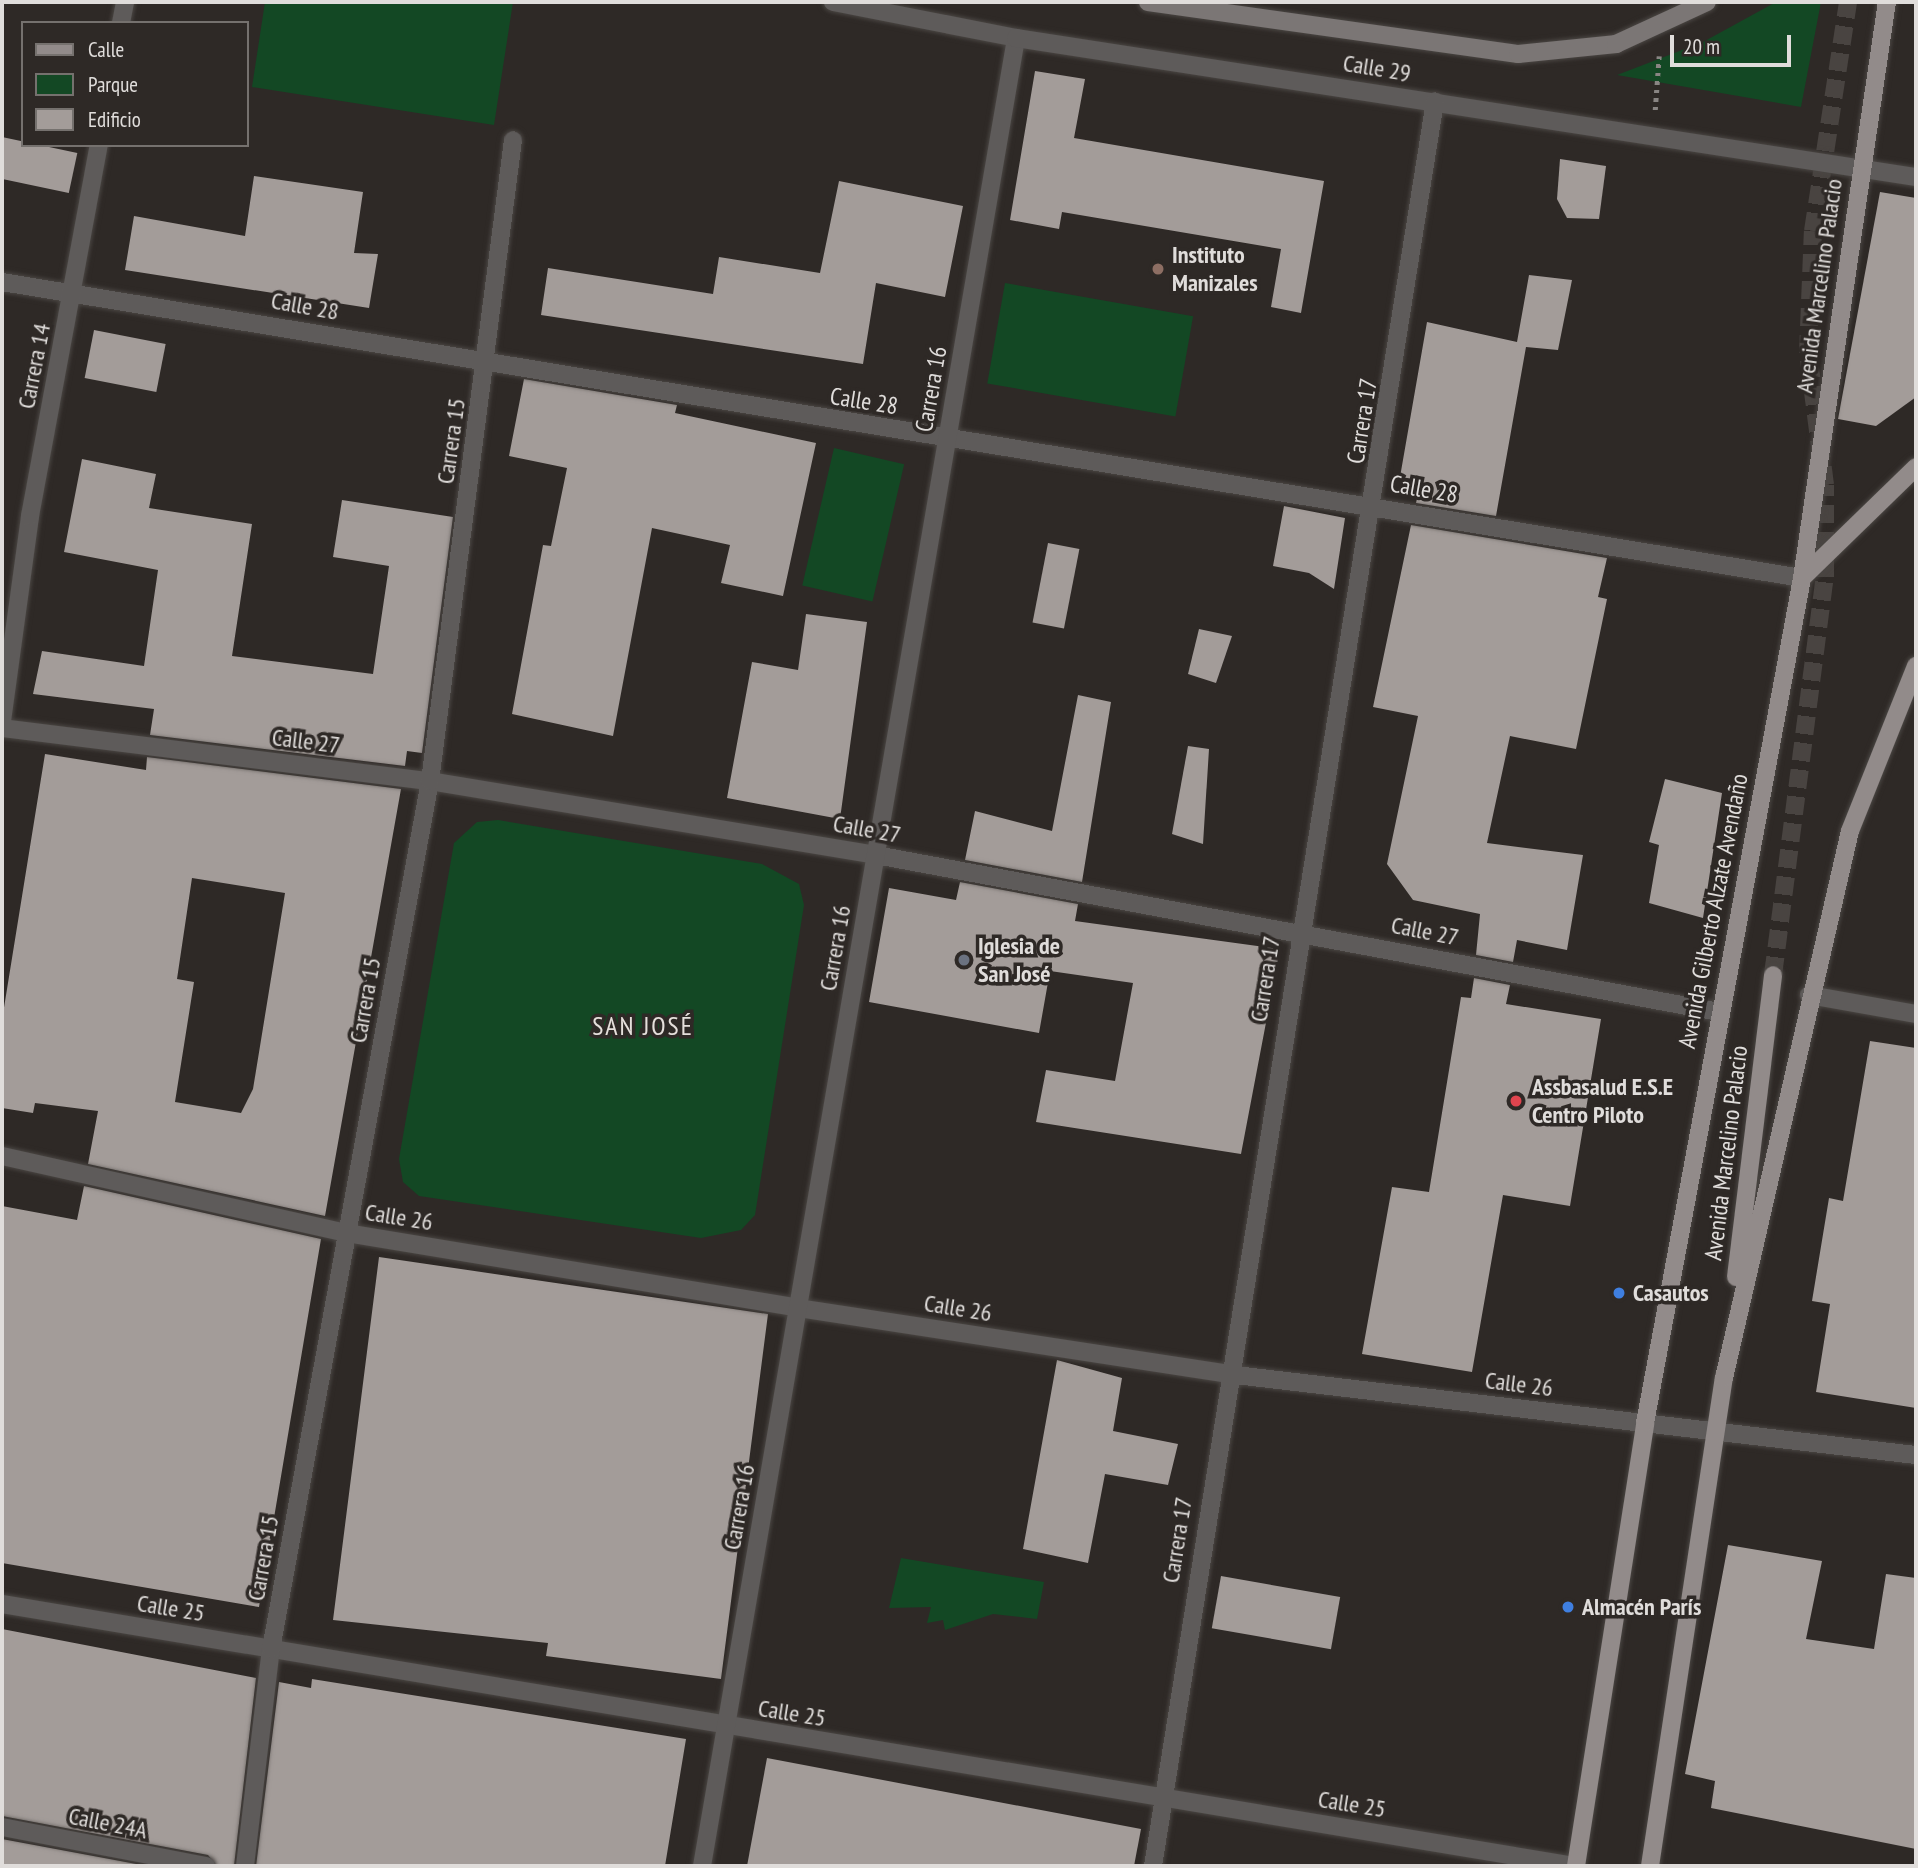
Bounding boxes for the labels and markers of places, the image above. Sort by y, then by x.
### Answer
place label: Instituto Manizales [1172,241,1258,297]
marker: Instituto Manizales [1150,261,1166,277]
place label: Iglesia de San José [978,932,1060,988]
marker: Iglesia de San José [956,952,972,968]
place label: Assbasalud E.S.E Centro Piloto [1532,1073,1673,1129]
marker: Assbasalud E.S.E Centro Piloto [1506,1091,1526,1111]
place label: Casautos [1633,1279,1709,1307]
marker: Casautos [1611,1285,1627,1301]
place label: Almacén París [1582,1593,1701,1621]
marker: Almacén París [1560,1599,1576,1615]

